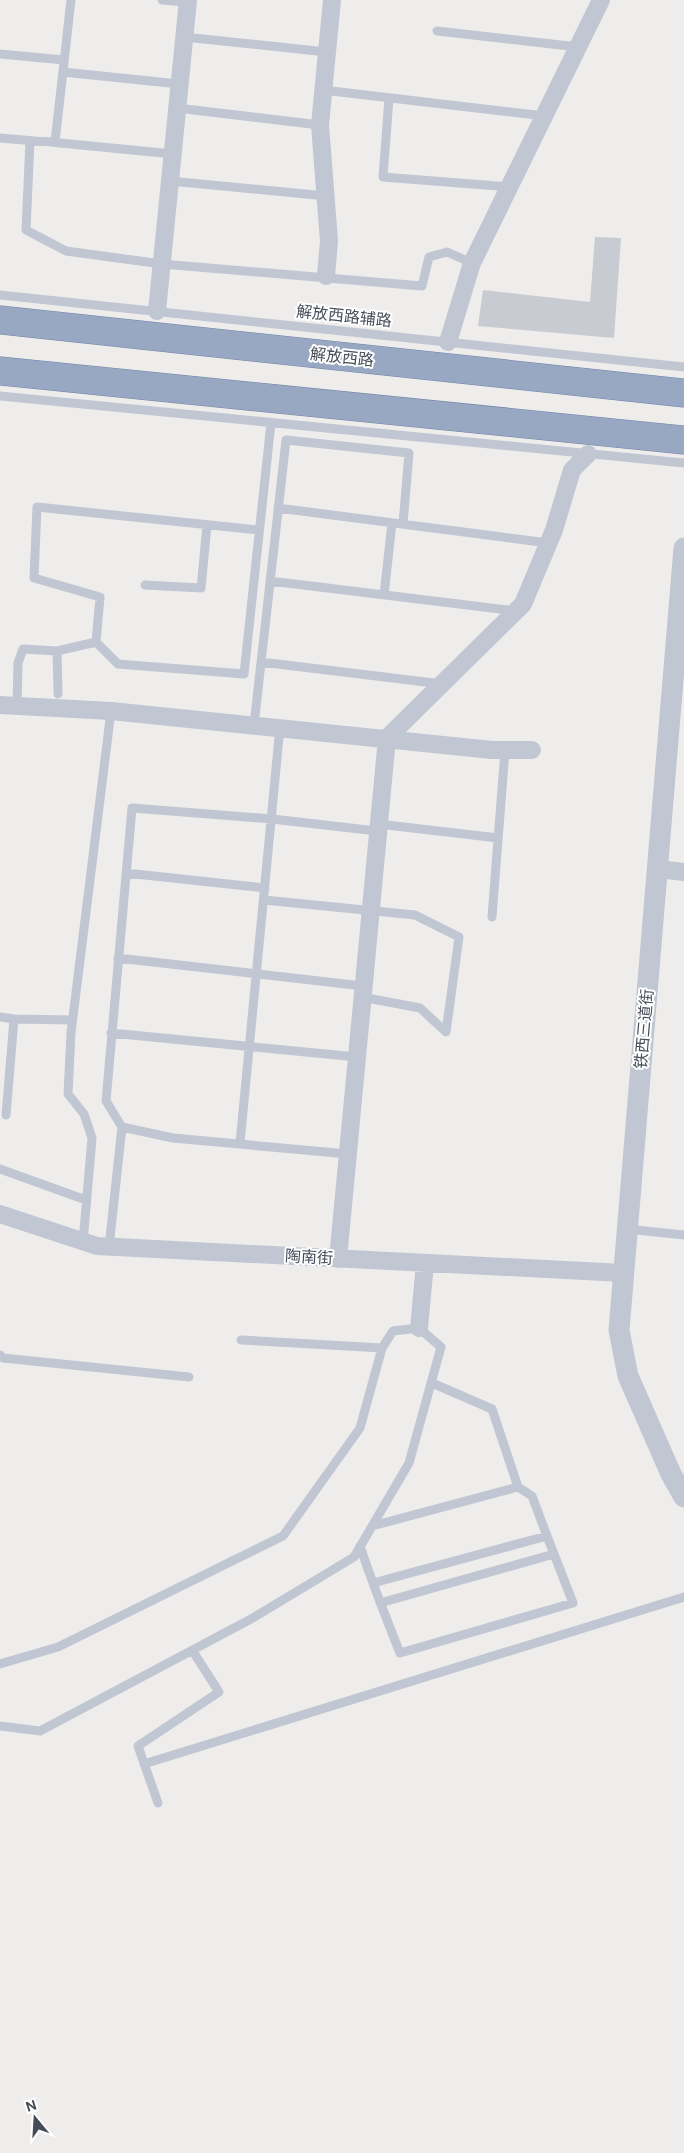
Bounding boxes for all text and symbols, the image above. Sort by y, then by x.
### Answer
street label: 解放西路辅路 [295,301,393,331]
street label: 解放西路 [309,343,375,371]
street label: 铁西三道街 [630,988,658,1070]
street label: 陶南街 [284,1245,334,1269]
north arrow [10,2093,60,2143]
text: N [23,2095,39,2116]

